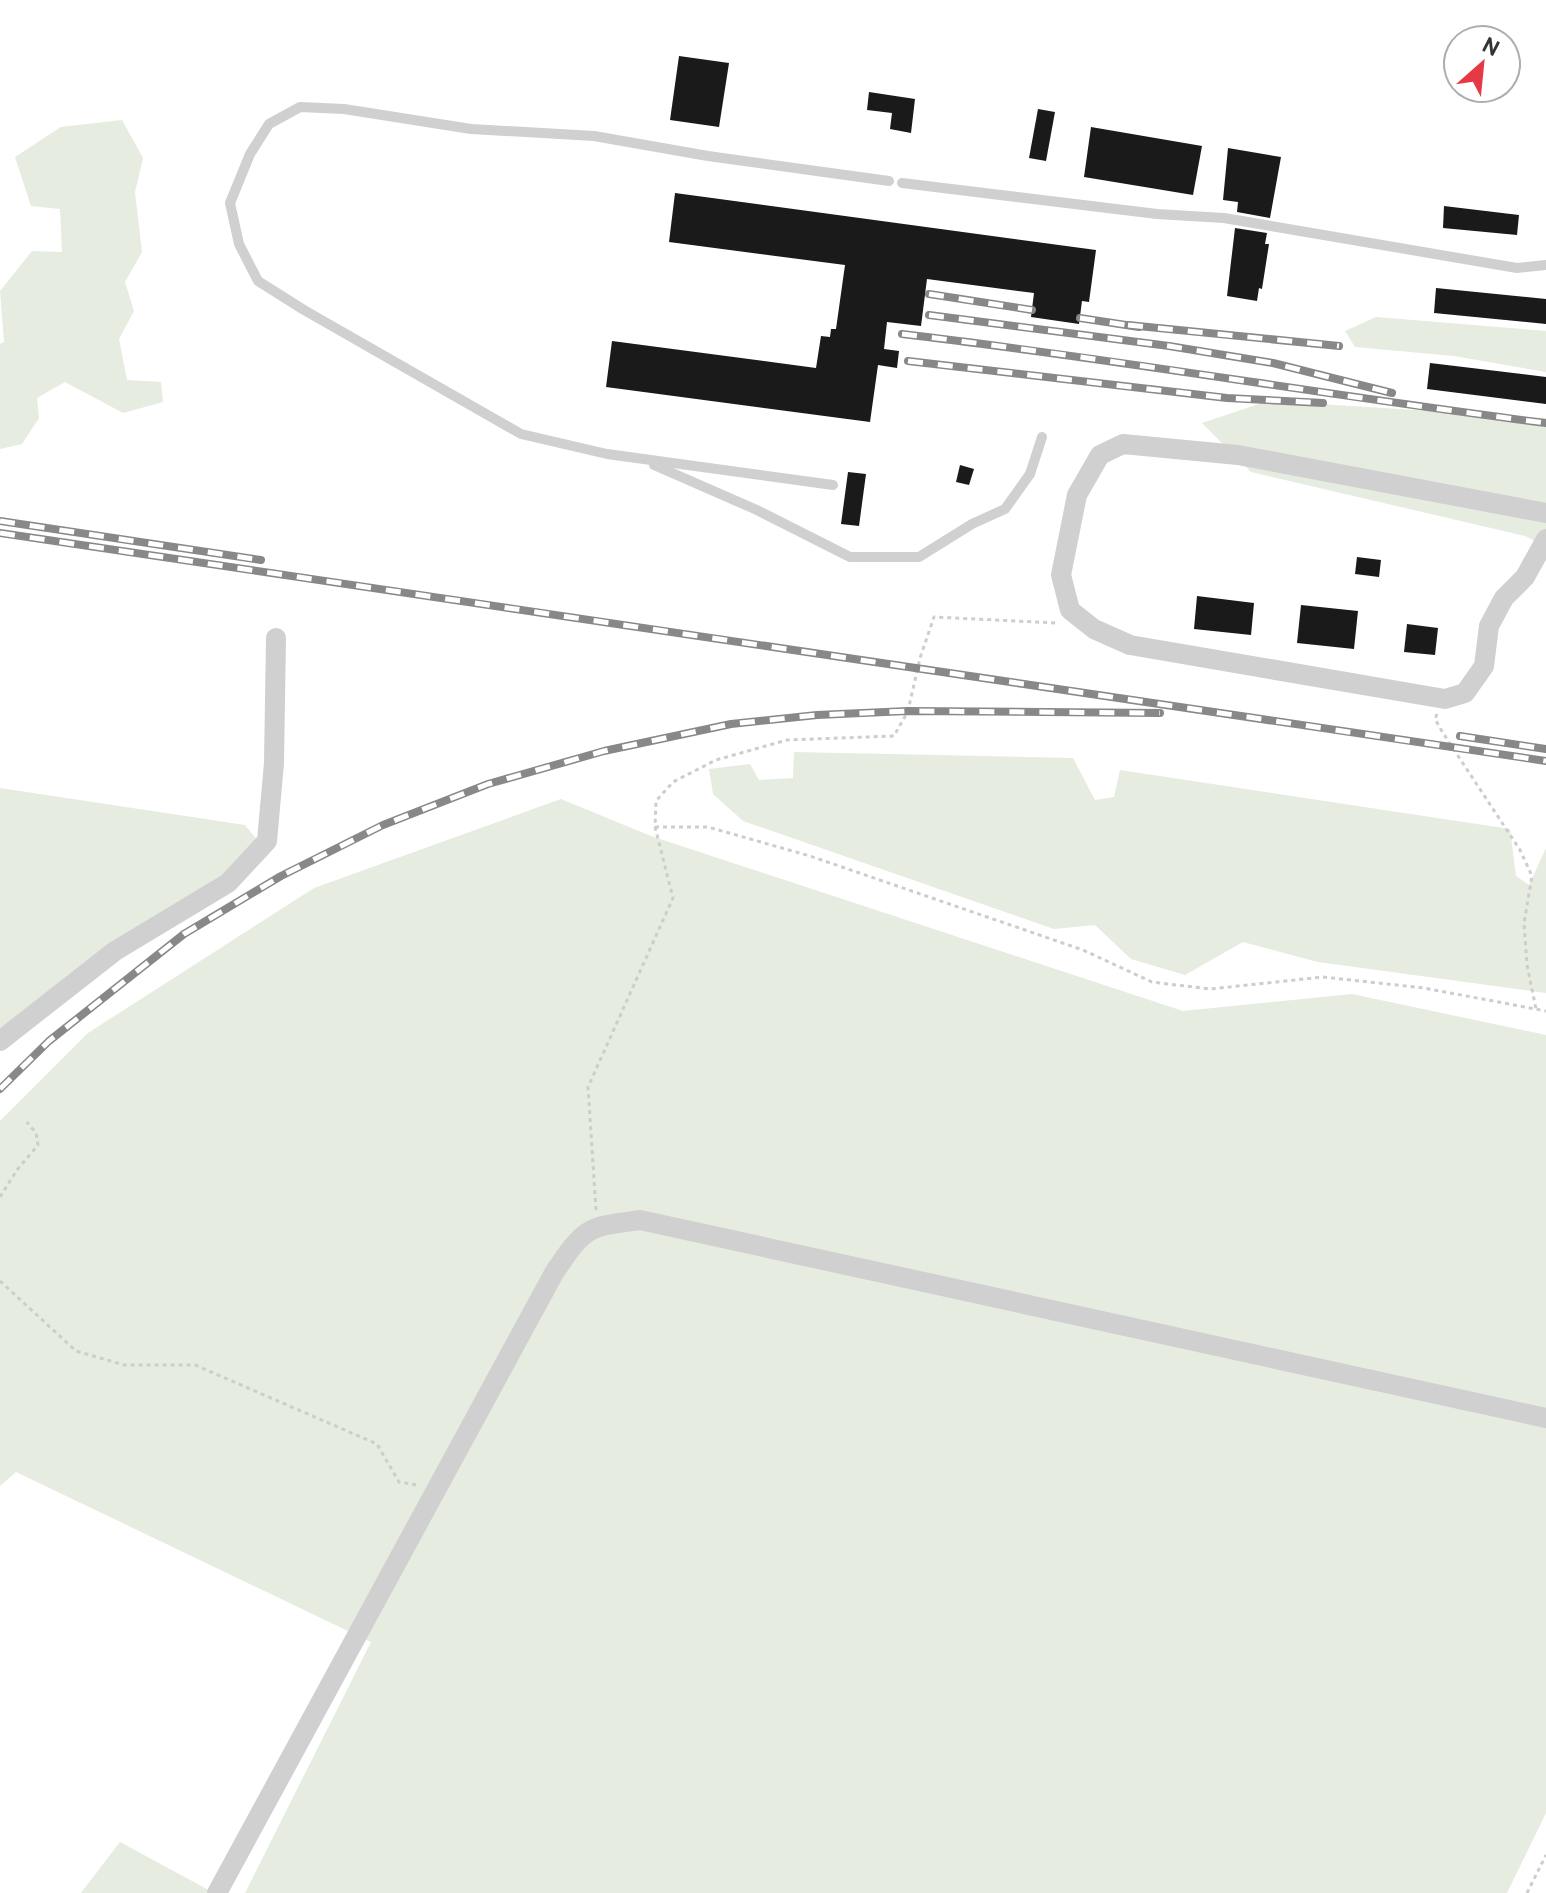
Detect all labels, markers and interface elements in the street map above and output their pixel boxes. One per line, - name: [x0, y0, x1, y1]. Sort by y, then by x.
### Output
- north arrow: [1442, 24, 1522, 104]
- text: N: [1477, 33, 1503, 64]

